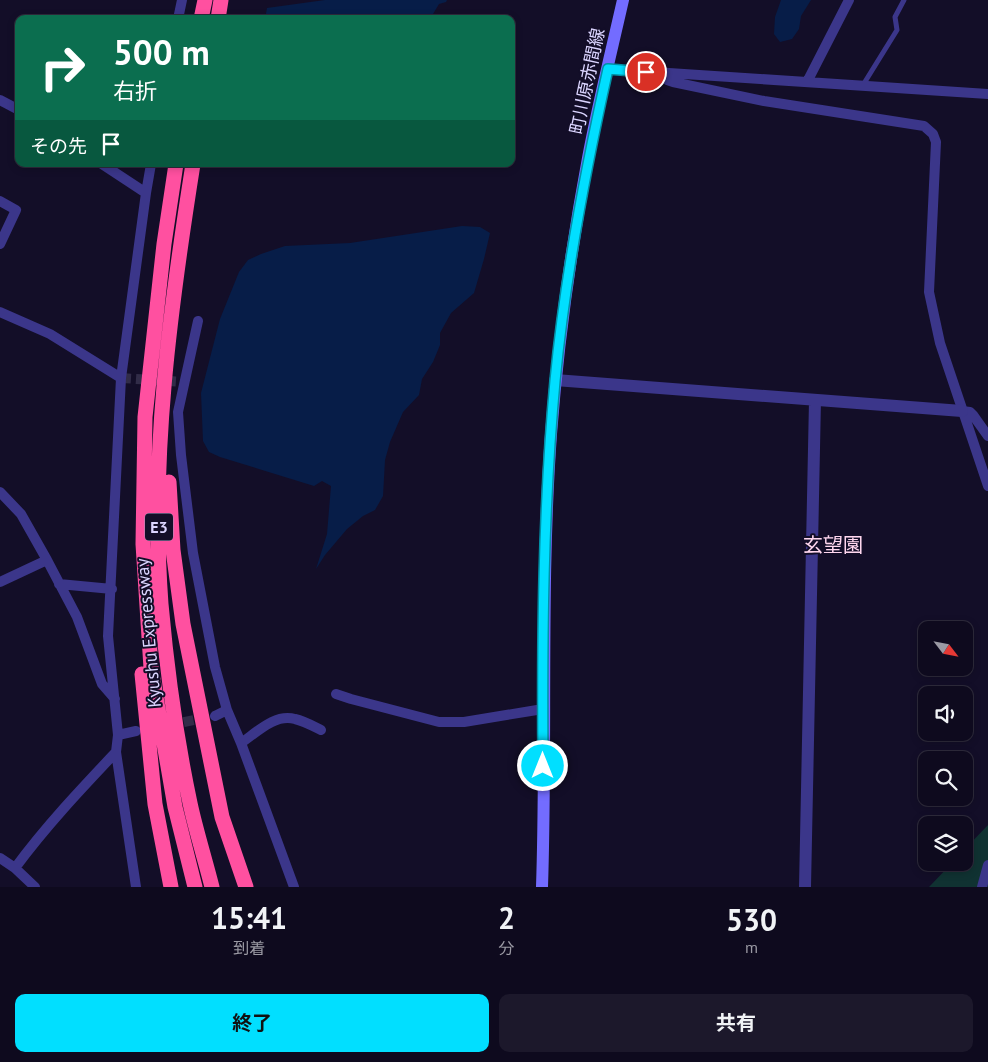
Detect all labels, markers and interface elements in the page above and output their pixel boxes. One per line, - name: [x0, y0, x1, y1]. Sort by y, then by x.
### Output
- street label: 町川原赤間線: [565, 26, 609, 136]
- text: 500 m: [113, 29, 210, 75]
- icon: right: [30, 35, 95, 100]
- pin: [625, 51, 667, 93]
- icon: arrive: [632, 58, 660, 86]
- text: 右折: [113, 77, 157, 105]
- icon: arrive: [97, 130, 125, 158]
- text: その先: [30, 134, 87, 158]
- road number: E3: [145, 514, 173, 540]
- district label: 玄望園: [803, 532, 863, 558]
- street label: Kyushu Expressway: [130, 557, 166, 709]
- north arrow: [918, 621, 972, 676]
- map controls: [918, 621, 973, 871]
- button: sound: [918, 686, 973, 741]
- position arrow: [516, 739, 568, 791]
- button: search: [918, 751, 973, 806]
- button: layers: [918, 816, 973, 871]
- text: 15:41: [211, 898, 287, 937]
- text: 2: [498, 898, 515, 937]
- text: 530: [726, 900, 777, 939]
- text: m: [745, 937, 758, 957]
- text: 到着: [233, 938, 265, 958]
- text: 分: [499, 938, 515, 958]
- button: 終了: [15, 994, 489, 1052]
- button: 共有: [499, 994, 973, 1052]

